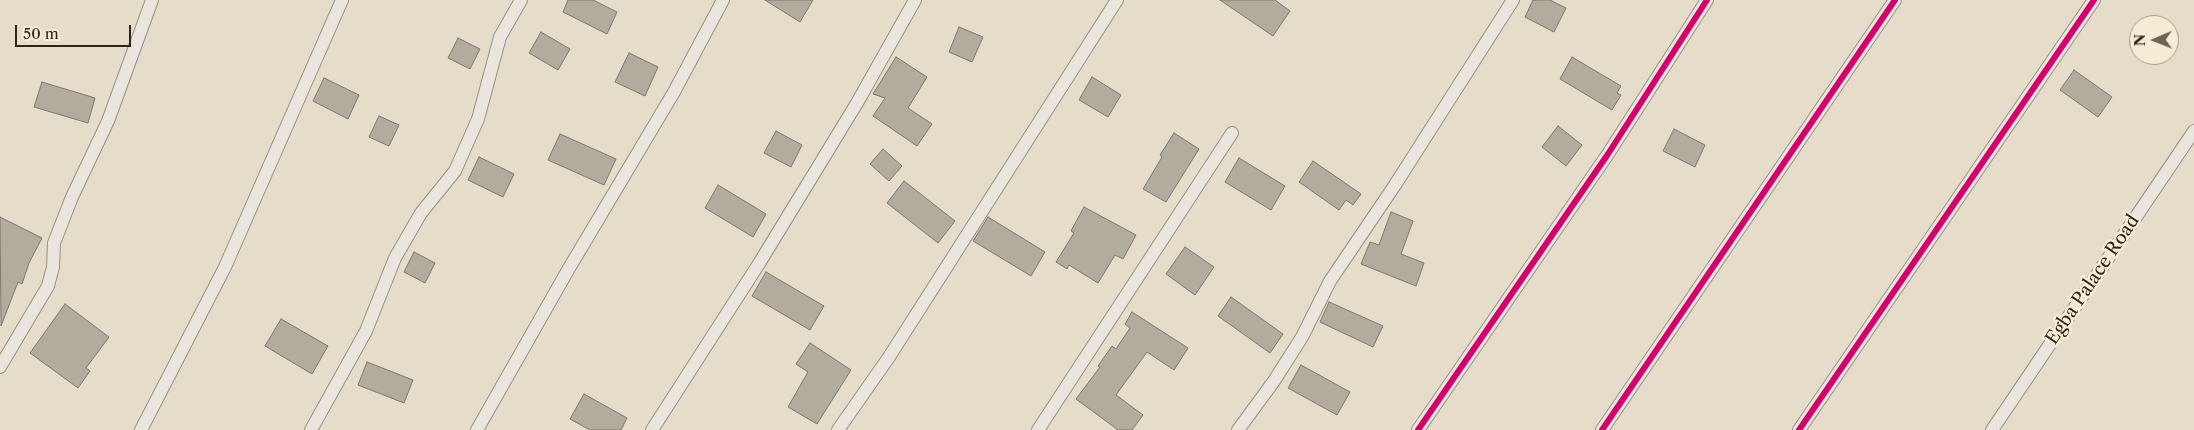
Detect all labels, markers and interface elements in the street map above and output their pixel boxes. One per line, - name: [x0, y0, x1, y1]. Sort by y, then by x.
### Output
- scale bar: [18, 15, 134, 47]
- north arrow: [2129, 15, 2179, 65]
- text: 50 m: [23, 24, 59, 43]
- text: N: [2131, 34, 2149, 46]
- street label: Egba Palace Road: [2042, 211, 2144, 349]

